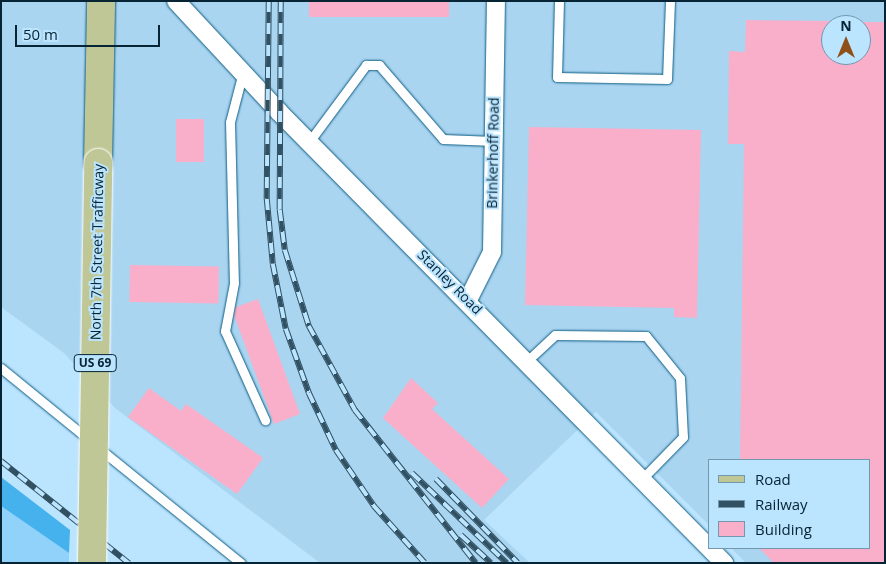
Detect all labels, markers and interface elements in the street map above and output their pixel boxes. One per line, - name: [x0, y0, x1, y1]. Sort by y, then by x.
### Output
- scale bar: [18, 15, 162, 47]
- north arrow: [821, 15, 871, 65]
- text: N: [840, 16, 852, 35]
- text: 50 m: [23, 24, 58, 44]
- street label: Brinkerhoff Road: [484, 97, 502, 209]
- street label: North 7th Street Trafficway: [87, 164, 107, 340]
- street label: Stanley Road: [414, 246, 486, 318]
- road number: US 69: [72, 353, 118, 372]
- legend: [708, 459, 871, 549]
- text: Road: [755, 469, 791, 489]
- text: Railway: [755, 494, 808, 514]
- text: Building: [755, 519, 812, 539]

